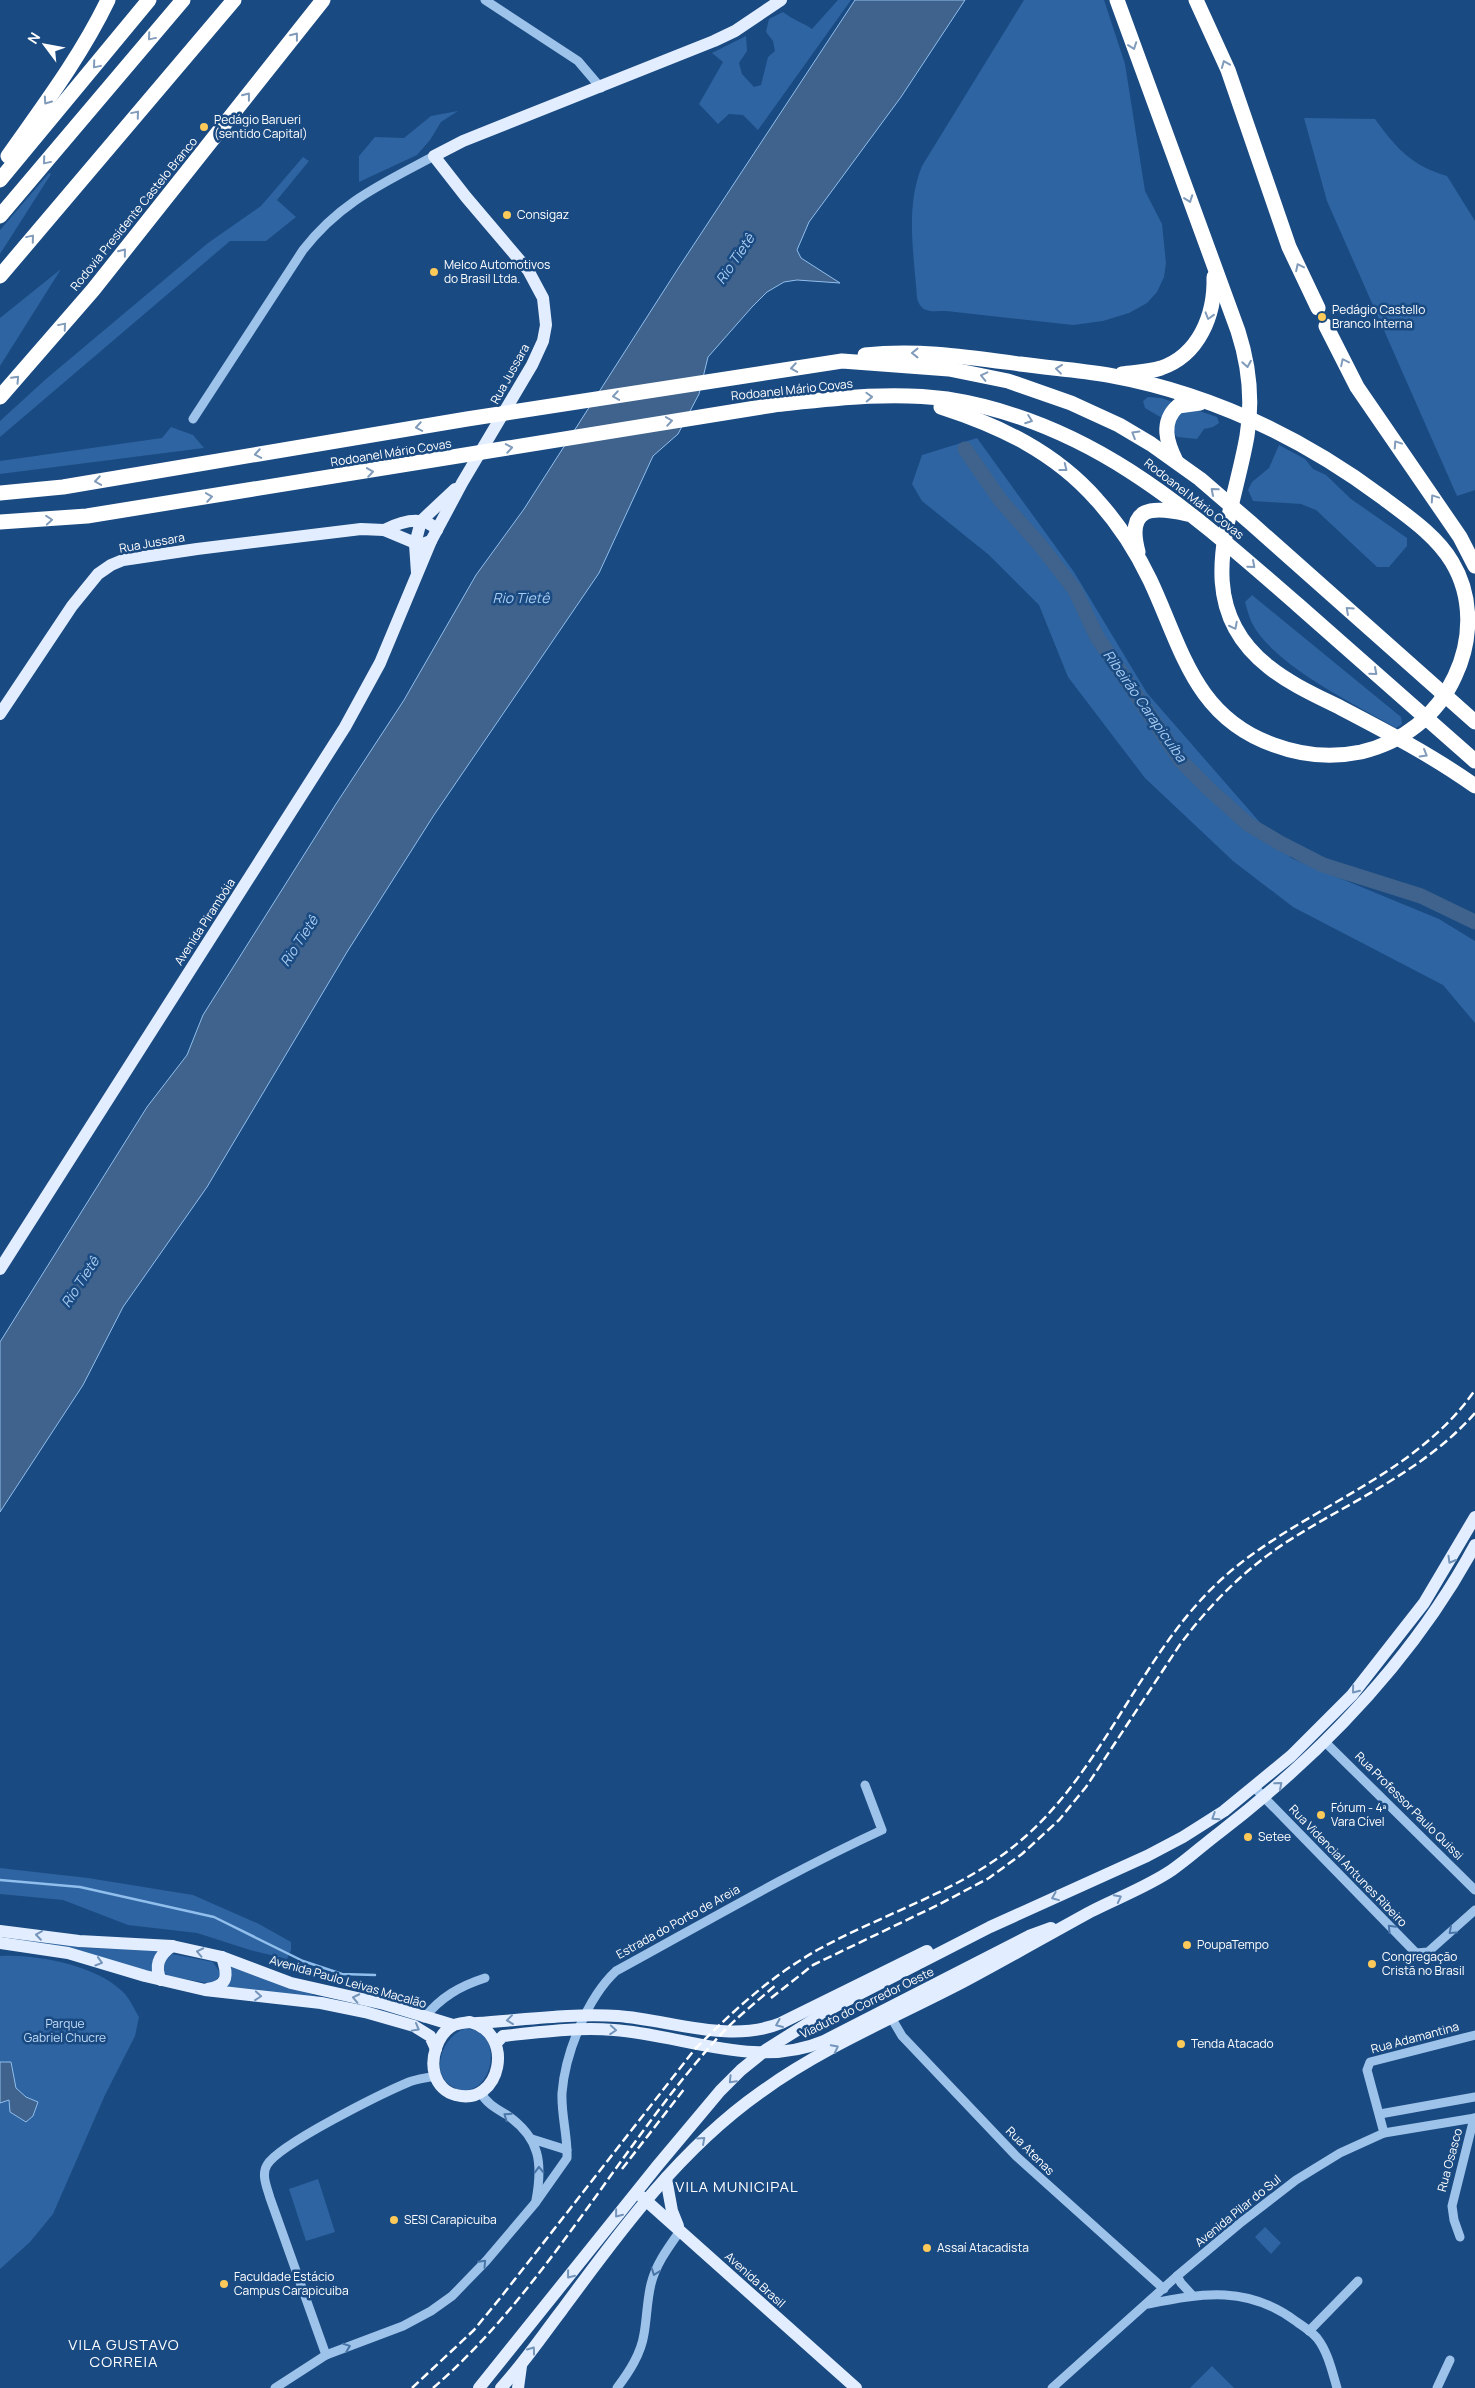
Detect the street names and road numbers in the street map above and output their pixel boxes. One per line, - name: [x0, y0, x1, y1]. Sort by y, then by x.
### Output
- street label: Rodovia Presidente Castelo Branco: [66, 133, 201, 294]
- street label: Rua Jussara: [486, 341, 533, 407]
- street label: Rodoanel Mário Covas: [730, 375, 854, 404]
- street label: Rodoanel Mário Covas: [329, 435, 453, 470]
- street label: Rodoanel Mário Covas: [1141, 454, 1248, 543]
- street label: Rua Jussara: [118, 528, 186, 557]
- street label: Avenida Pirambóia: [170, 875, 239, 969]
- street label: Rua Professor Paulo Quissi: [1351, 1748, 1467, 1864]
- street label: Rua Videncial Antunes Ribeiro: [1285, 1801, 1411, 1930]
- street label: Estrada do Porto de Areia: [613, 1880, 743, 1963]
- street label: Avenida Paulo Leivas Macalão: [268, 1951, 429, 2012]
- street label: Viaduto do Corredor Oeste: [797, 1963, 937, 2042]
- street label: Rua Adamantina: [1369, 2018, 1461, 2057]
- street label: Rua Atenas: [1002, 2122, 1059, 2179]
- street label: Rua Osasco: [1433, 2126, 1466, 2194]
- street label: Avenida Pilar do Sul: [1191, 2171, 1284, 2251]
- street label: Avenida Brasil: [721, 2248, 789, 2311]

